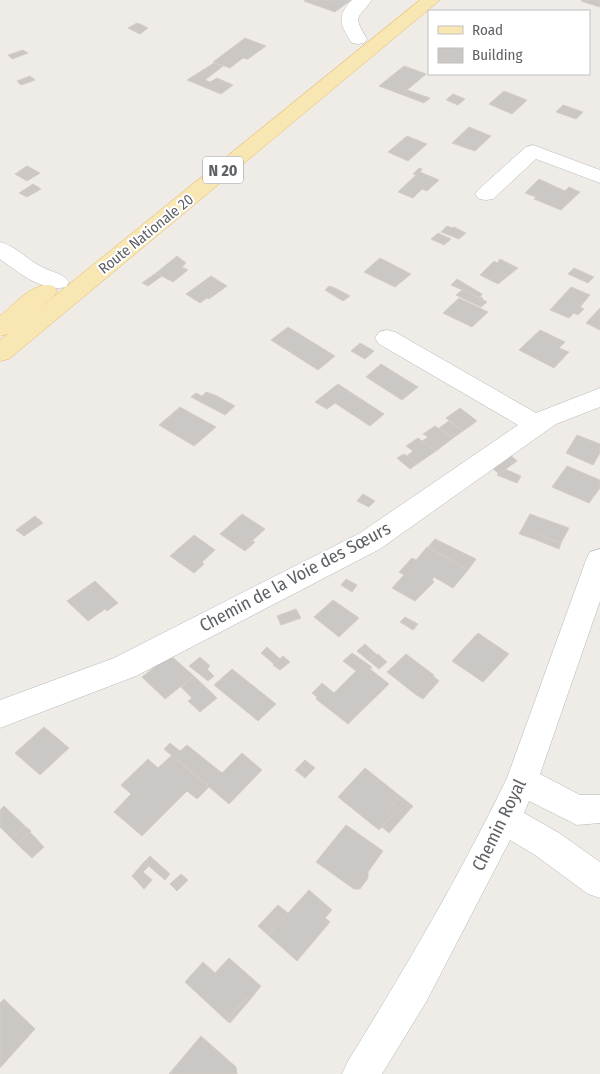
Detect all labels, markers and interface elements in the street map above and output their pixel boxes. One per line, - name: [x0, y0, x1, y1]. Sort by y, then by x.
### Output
- legend: [428, 10, 590, 75]
- text: Road: [472, 21, 503, 39]
- text: Building: [472, 46, 523, 64]
- road number: N 20: [203, 156, 243, 184]
- street label: Route Nationale 20: [95, 190, 197, 278]
- street label: Chemin de la Voie des Sœurs: [196, 517, 395, 637]
- street label: Chemin Royal: [467, 775, 531, 875]

